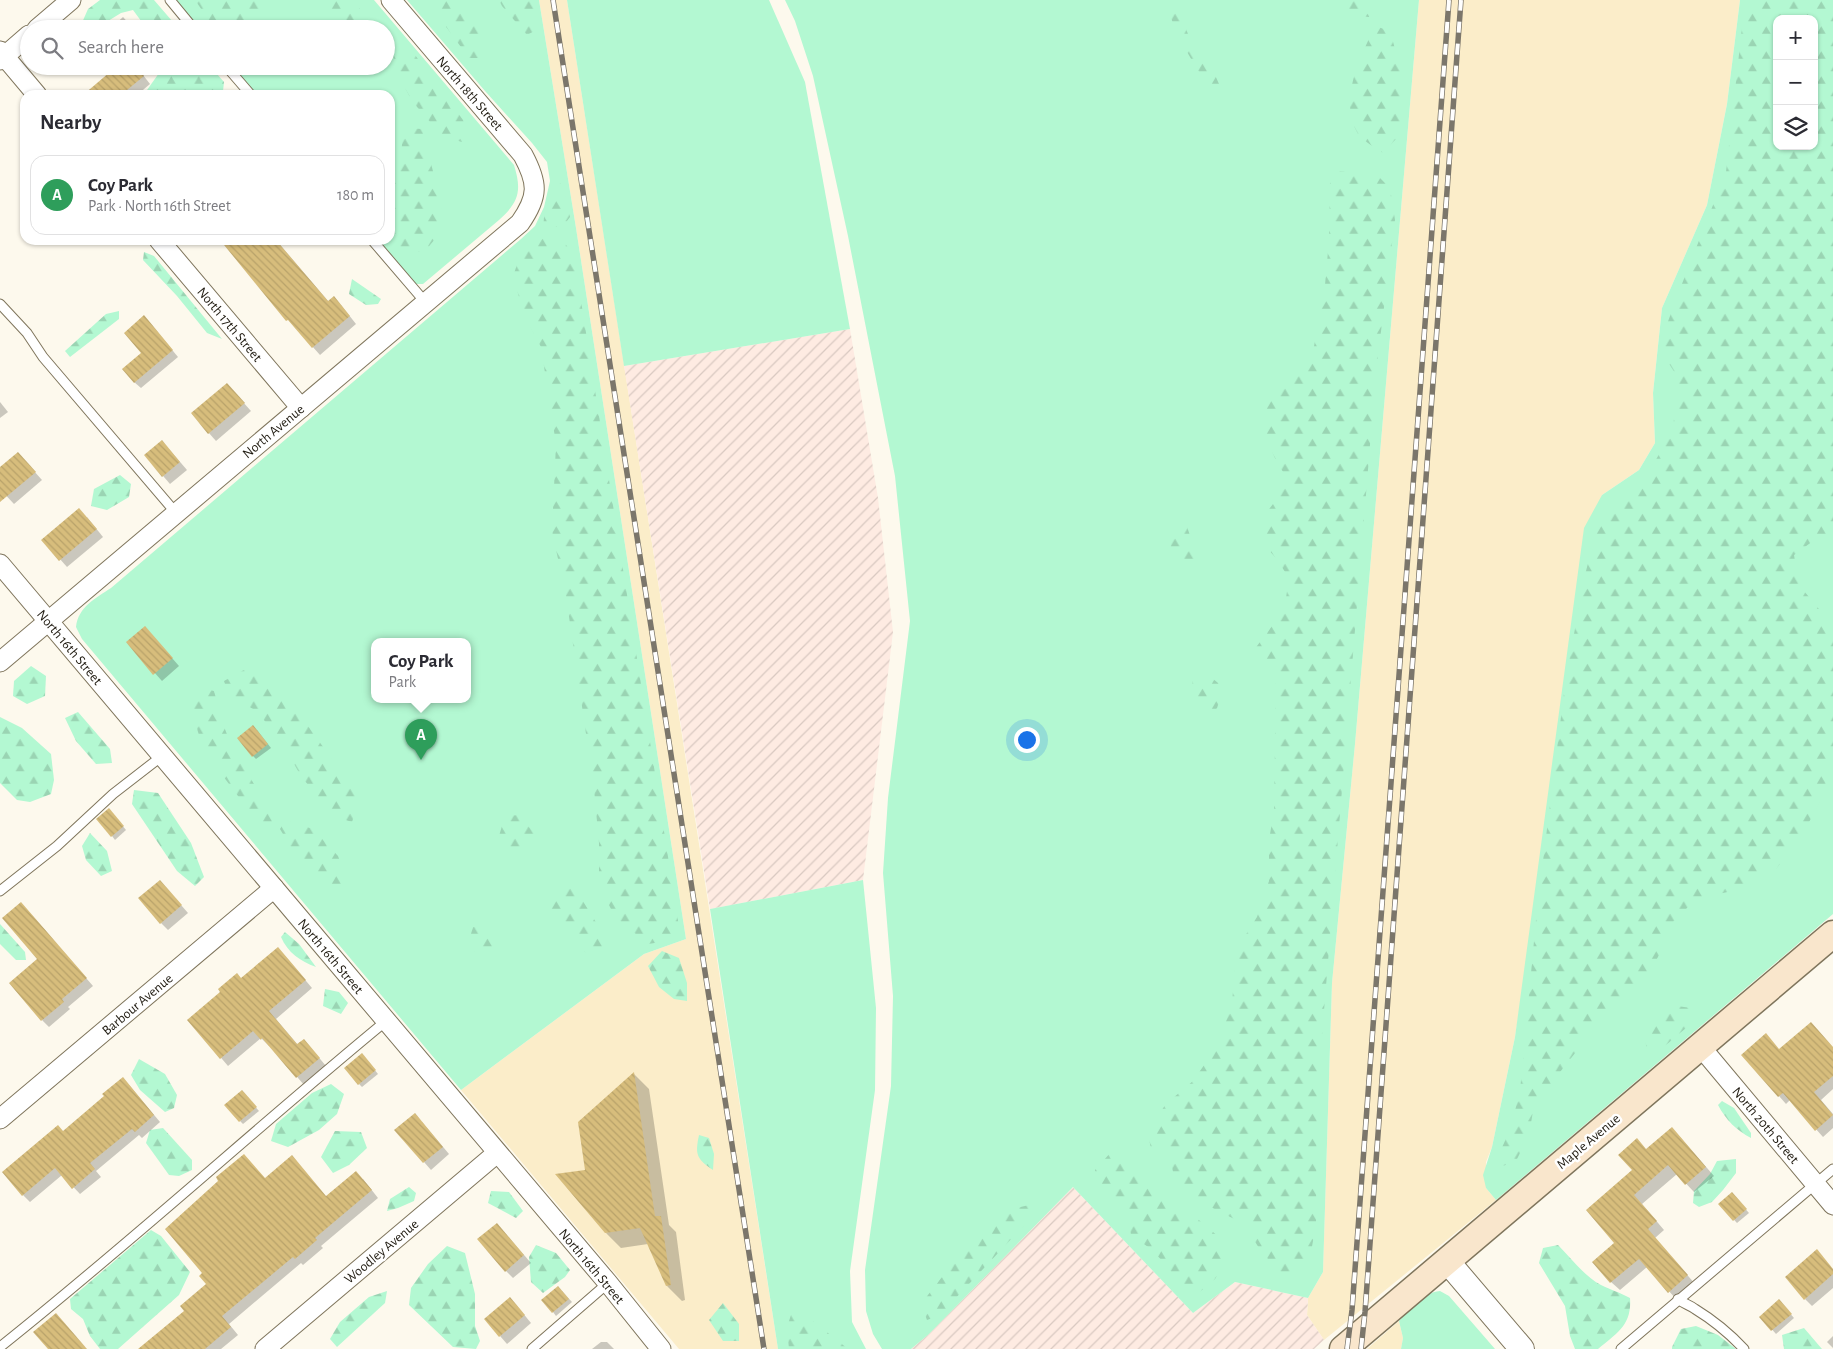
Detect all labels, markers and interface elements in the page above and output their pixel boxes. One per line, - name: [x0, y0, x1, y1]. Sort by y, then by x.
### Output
- map controls: [1773, 15, 1818, 150]
- button: +: [1773, 15, 1818, 60]
- search box: [20, 20, 395, 75]
- icon: search: [38, 34, 66, 62]
- text: Search here: [78, 38, 164, 57]
- street label: North 18th Street: [433, 54, 505, 134]
- button: −: [1773, 60, 1818, 105]
- button: layers: [1773, 105, 1818, 150]
- text: Nearby: [40, 112, 101, 133]
- text: Coy Park: [88, 176, 153, 195]
- text: A: [52, 187, 62, 203]
- text: 180 m: [337, 187, 374, 203]
- text: Park · North 16th Street: [88, 198, 231, 214]
- street label: North 17th Street: [194, 285, 265, 365]
- street label: North Avenue: [240, 402, 307, 461]
- street label: North 16th Street: [34, 608, 105, 688]
- popup: [371, 638, 471, 703]
- text: Coy Park: [389, 652, 453, 671]
- text: Park: [389, 674, 416, 690]
- pin: A: [405, 719, 437, 760]
- your location: [1014, 727, 1040, 753]
- street label: North 16th Street: [295, 917, 366, 997]
- street label: Barbour Avenue: [100, 971, 176, 1038]
- street label: North 20th Street: [1729, 1085, 1802, 1167]
- street label: Maple Avenue: [1554, 1111, 1623, 1172]
- street label: Woodley Avenue: [342, 1217, 421, 1287]
- street label: North 16th Street: [556, 1227, 627, 1307]

